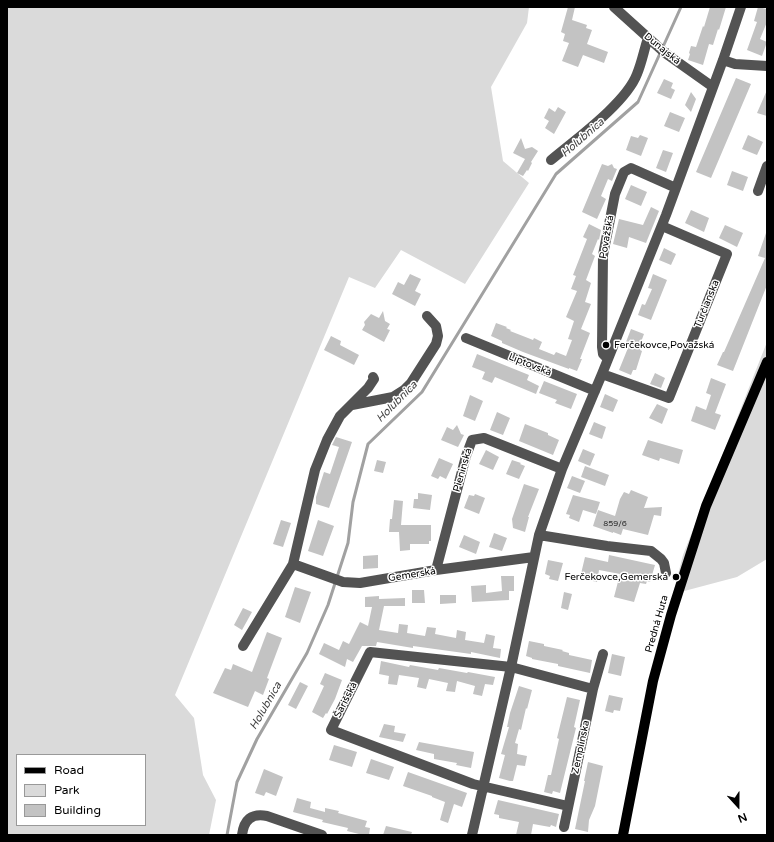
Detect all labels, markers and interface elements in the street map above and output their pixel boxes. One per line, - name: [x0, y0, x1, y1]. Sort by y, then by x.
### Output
- street label: Dunajská: [641, 31, 683, 67]
- water label: Holubnica: [559, 116, 607, 160]
- street label: Považská: [597, 214, 617, 260]
- street label: Turčianska: [692, 278, 722, 330]
- place label: Ferčekovce,Považská: [614, 339, 714, 351]
- marker: Ferčekovce,Považská: [601, 340, 611, 350]
- street label: Liptovská: [507, 351, 553, 379]
- water label: Holubnica: [374, 379, 420, 425]
- street label: Pieninská: [451, 447, 475, 493]
- house number: 859/6: [603, 519, 627, 529]
- street label: Gemerská: [388, 565, 436, 585]
- place label: Ferčekovce,Gemerská: [564, 571, 668, 583]
- marker: Ferčekovce,Gemerská: [671, 572, 681, 582]
- street label: Predná Huta: [643, 594, 671, 654]
- water label: Holubnica: [247, 680, 285, 732]
- street label: Šarišská: [332, 680, 360, 720]
- street label: Zemplínska: [569, 719, 593, 775]
- legend: [16, 754, 146, 826]
- text: Road: [54, 763, 84, 777]
- text: Park: [54, 783, 80, 797]
- north arrow: [718, 786, 758, 826]
- text: Building: [54, 803, 101, 817]
- text: N: [736, 810, 749, 825]

